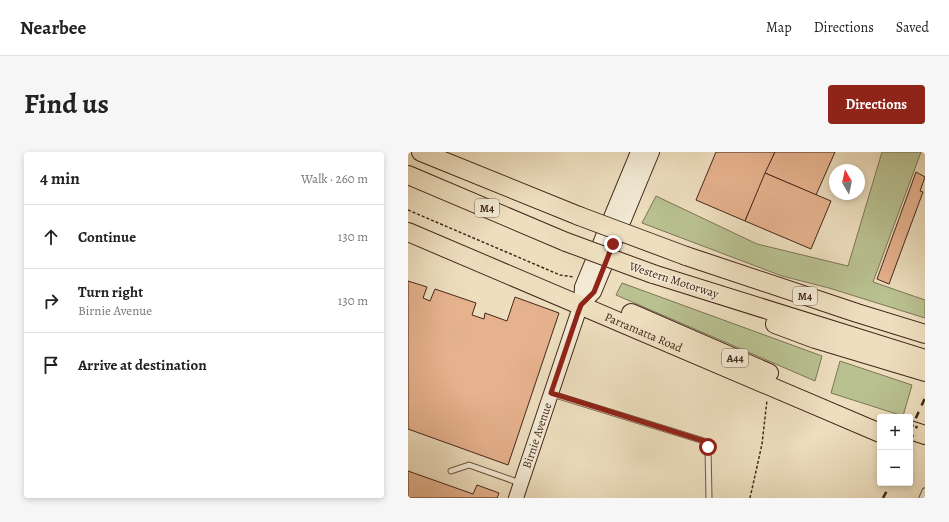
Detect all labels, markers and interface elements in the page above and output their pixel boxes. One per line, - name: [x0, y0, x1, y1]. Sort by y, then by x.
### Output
- text: Nearbee: [20, 15, 86, 41]
- text: Map: [766, 18, 792, 37]
- text: Directions: [814, 18, 874, 37]
- text: Saved: [896, 18, 929, 37]
- text: Find us: [24, 85, 109, 123]
- button: Directions: [828, 85, 925, 124]
- north arrow: [829, 164, 865, 200]
- text: 4 min: [40, 167, 80, 190]
- text: Walk · 260 m: [301, 170, 368, 187]
- road number: M4: [475, 199, 499, 217]
- icon: ahead: [40, 226, 62, 248]
- text: Continue: [78, 227, 136, 247]
- text: 130 m: [338, 228, 368, 245]
- route end: [604, 235, 622, 253]
- street label: Western Motorway: [626, 258, 721, 302]
- text: Turn right: [78, 282, 143, 302]
- road number: M4: [793, 287, 817, 305]
- icon: right: [40, 290, 62, 312]
- text: 130 m: [338, 292, 368, 309]
- text: Birnie Avenue: [78, 302, 152, 319]
- street label: Parramatta Road: [602, 309, 685, 356]
- road number: A44: [722, 349, 748, 367]
- icon: arrive: [40, 354, 62, 376]
- text: Arrive at destination: [78, 355, 207, 375]
- street label: Birnie Avenue: [518, 400, 555, 470]
- map controls: [877, 414, 913, 486]
- button: +: [877, 414, 913, 450]
- route start: [699, 438, 717, 456]
- button: −: [877, 450, 913, 486]

